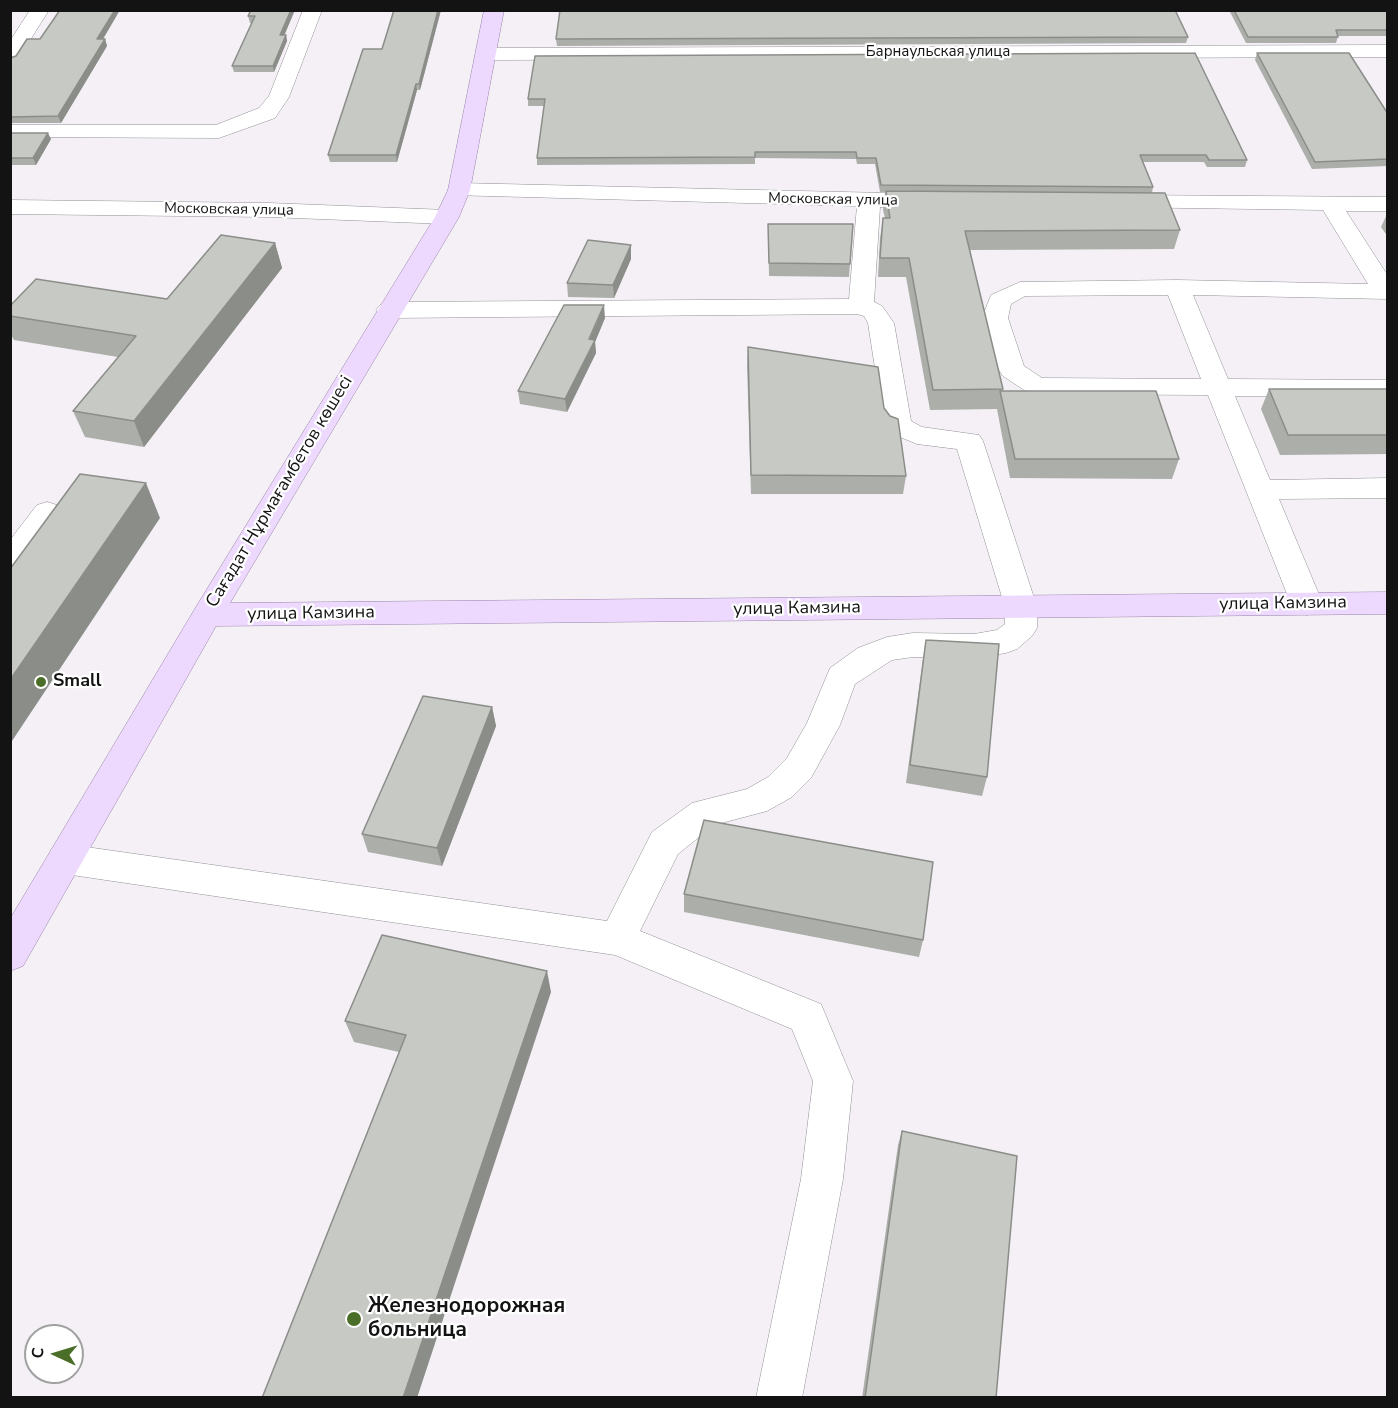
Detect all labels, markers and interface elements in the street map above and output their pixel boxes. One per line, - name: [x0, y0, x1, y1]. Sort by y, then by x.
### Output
- street label: Барнаульская улица: [866, 43, 1010, 61]
- street label: Московская улица: [768, 190, 898, 210]
- street label: Московская улица: [164, 200, 294, 220]
- street label: Сағадат Нұрмағамбетов көшесі: [202, 372, 358, 612]
- street label: улица Камзина: [1219, 592, 1347, 616]
- street label: улица Камзина: [733, 597, 861, 621]
- street label: улица Камзина: [247, 602, 375, 626]
- place label: Small: [53, 671, 101, 693]
- marker: Small: [34, 675, 48, 689]
- place label: Железнодорожная больница: [368, 1294, 565, 1344]
- marker: Железнодорожная больница: [345, 1310, 363, 1328]
- north arrow: [24, 1324, 84, 1384]
- text: С: [27, 1347, 49, 1359]

